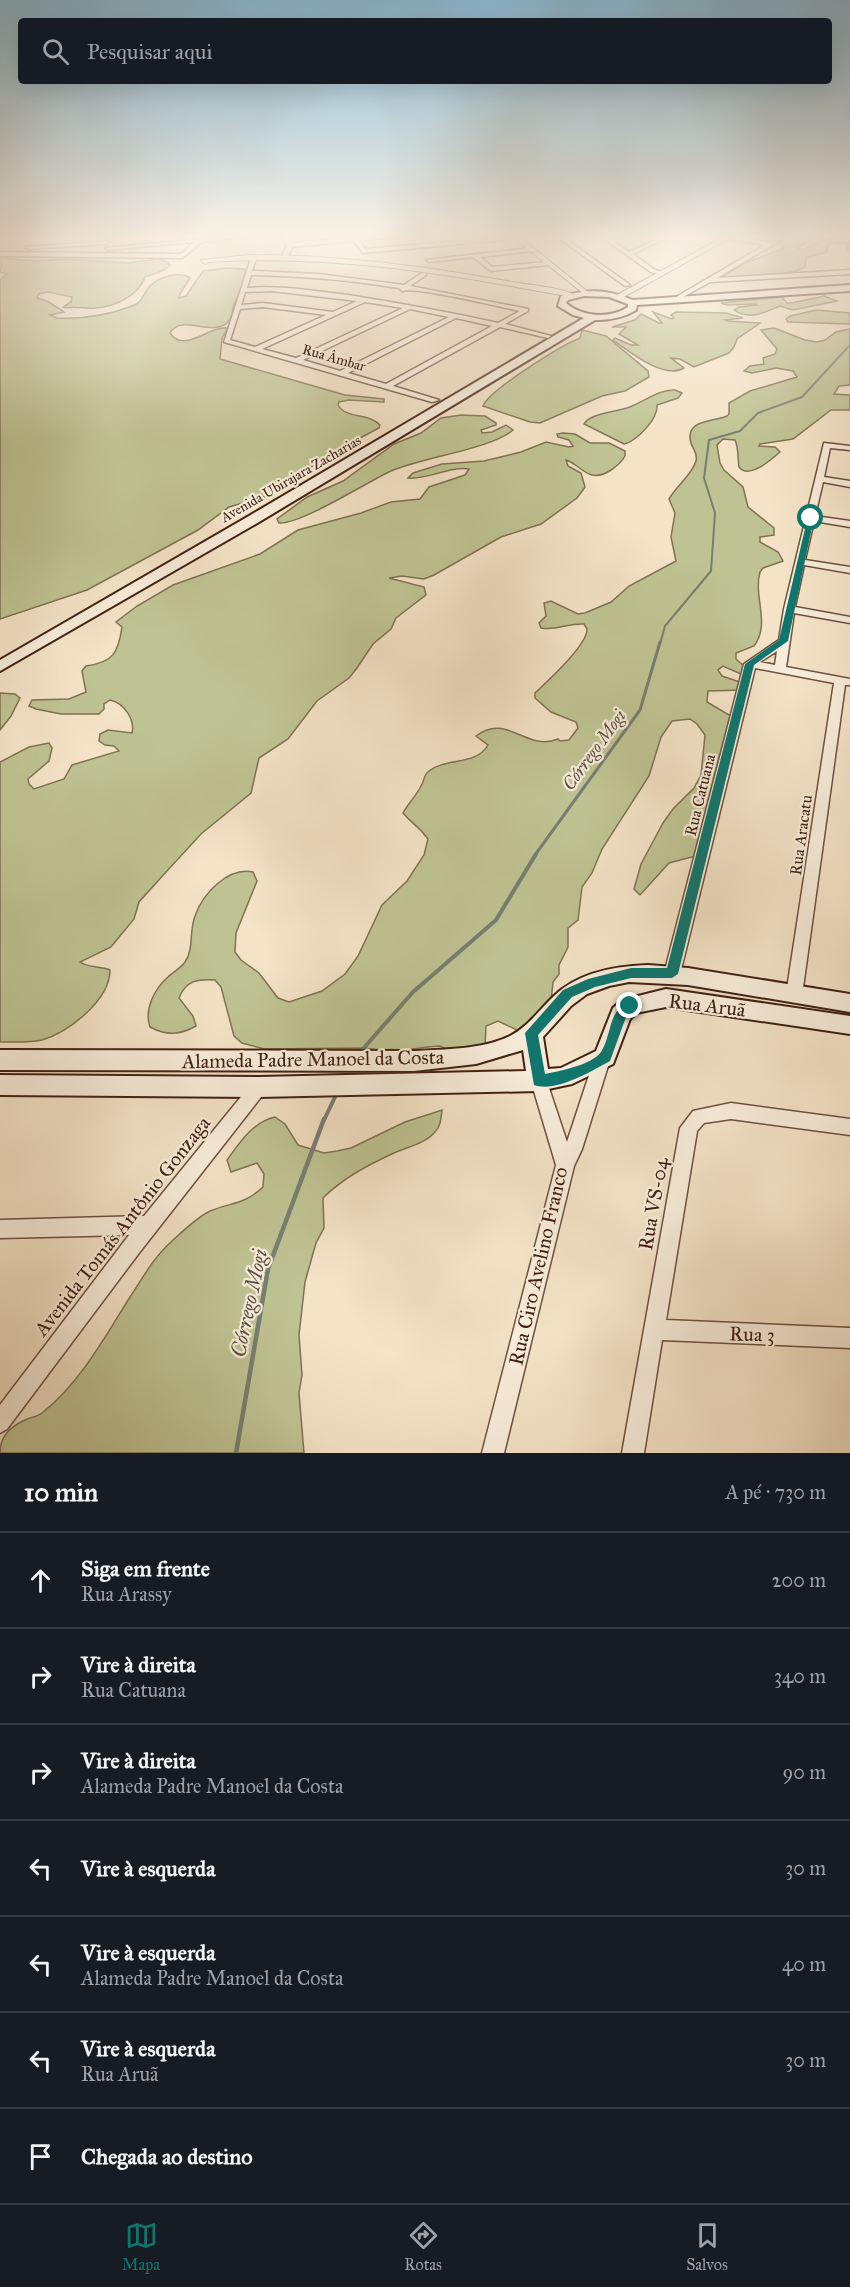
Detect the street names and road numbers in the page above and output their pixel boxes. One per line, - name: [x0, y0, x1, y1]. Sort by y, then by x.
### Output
- street label: Rua Âmbar: [300, 340, 369, 375]
- street label: Avenida Ubirajara Zacharias: [217, 432, 364, 527]
- street label: Rua Catuana: [681, 752, 719, 838]
- street label: Rua Aracatu: [786, 793, 816, 876]
- street label: Rua Aruã: [667, 988, 747, 1022]
- street label: Alameda Padre Manoel da Costa: [181, 1045, 445, 1073]
- street label: Avenida Tomás Antônio Gonzaga: [28, 1111, 216, 1342]
- street label: Rua VS-04: [633, 1155, 673, 1252]
- street label: Rua Ciro Avelino Franco: [503, 1164, 573, 1368]
- street label: Rua 3: [729, 1321, 775, 1347]

